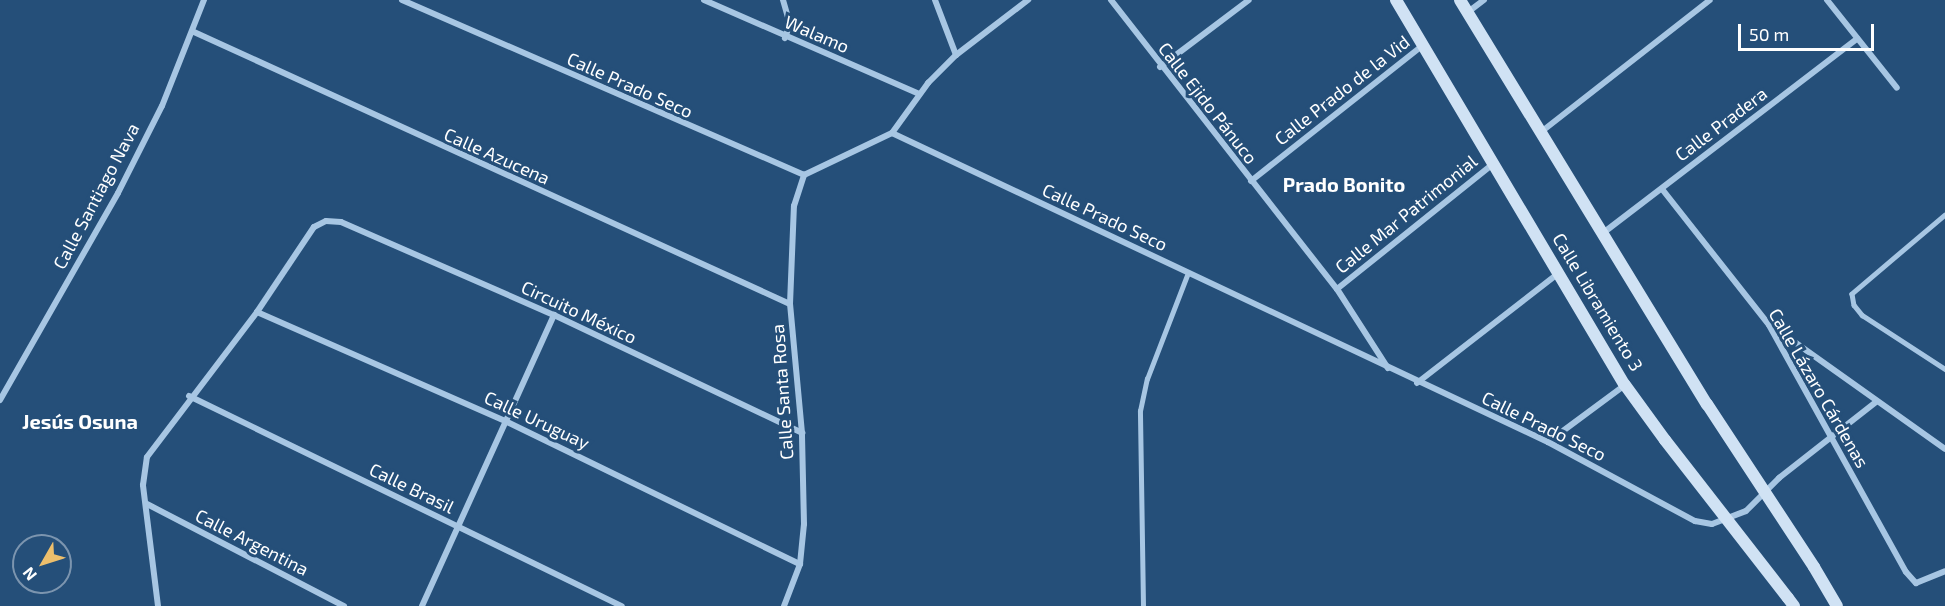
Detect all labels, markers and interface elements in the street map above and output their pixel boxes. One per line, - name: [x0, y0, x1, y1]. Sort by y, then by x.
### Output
- street label: Walamo: [782, 11, 852, 57]
- scale bar: [1741, 12, 1878, 50]
- text: 50 m: [1749, 23, 1789, 45]
- street label: Calle Prado de la Vid: [1270, 30, 1414, 150]
- street label: Calle Ejido Pánuco: [1154, 38, 1262, 168]
- street label: Calle Prado Seco: [564, 48, 696, 122]
- street label: Calle Pradera: [1671, 82, 1771, 166]
- street label: Calle Santiago Nava: [48, 119, 144, 273]
- street label: Calle Azucena: [441, 123, 553, 189]
- street label: Calle Mar Patrimonial: [1331, 150, 1481, 278]
- district label: Prado Bonito: [1283, 172, 1405, 196]
- street label: Calle Prado Seco: [1039, 179, 1171, 255]
- street label: Calle Libramiento 3: [1548, 229, 1648, 375]
- street label: Circuito México: [518, 276, 640, 348]
- street label: Calle Lázaro Cárdenas: [1765, 304, 1873, 472]
- street label: Calle Santa Rosa: [766, 323, 798, 461]
- street label: Calle Uruguay: [481, 386, 593, 454]
- street label: Calle Prado Seco: [1478, 387, 1610, 465]
- district label: Jesús Osuna: [22, 409, 138, 433]
- street label: Calle Brasil: [366, 458, 458, 518]
- street label: Calle Argentina: [192, 504, 312, 580]
- north arrow: [12, 534, 72, 594]
- text: N: [18, 564, 40, 585]

